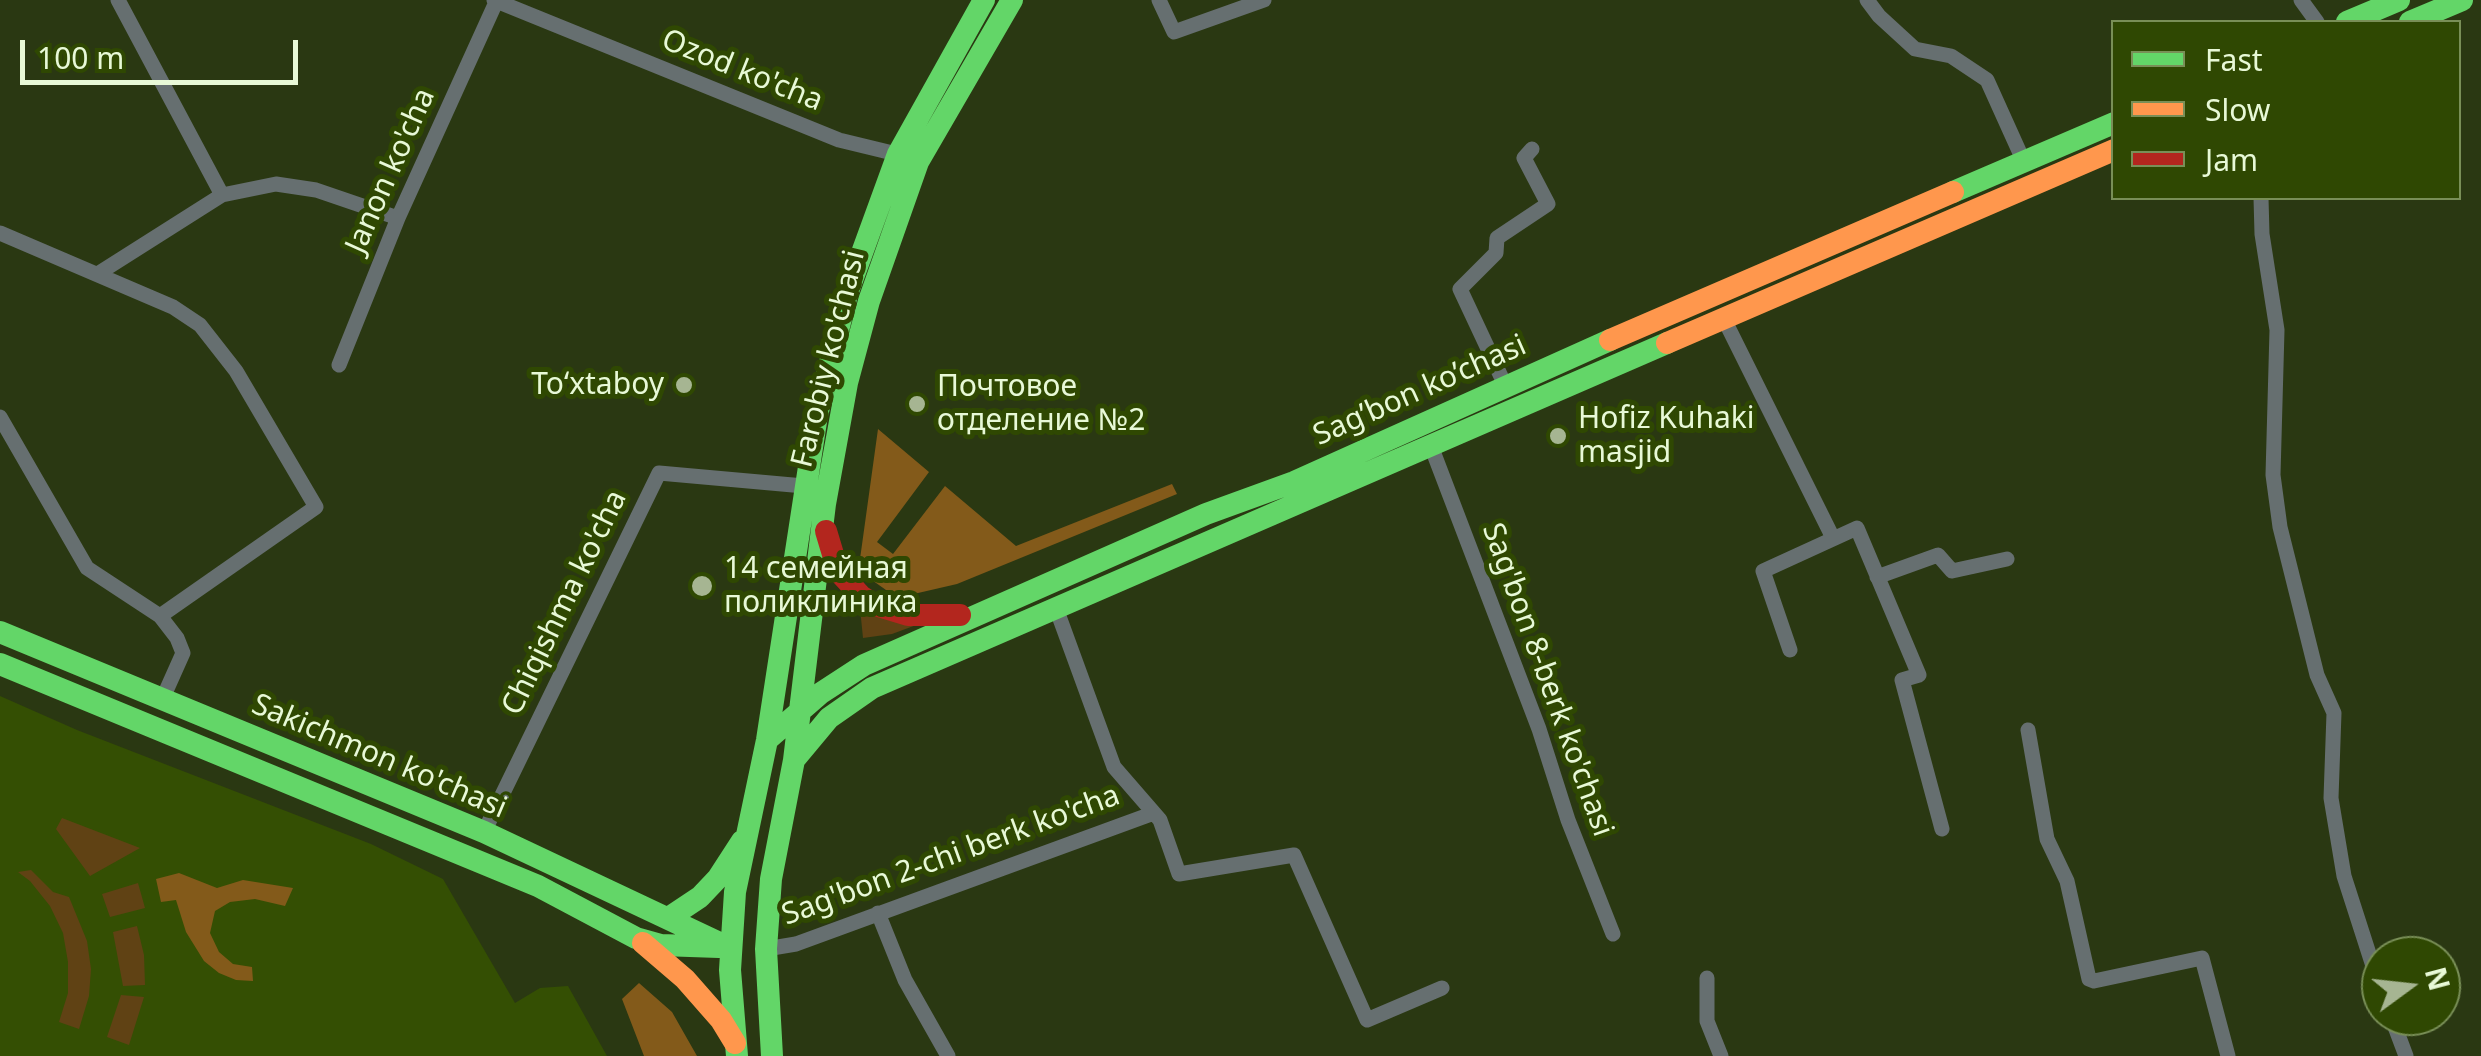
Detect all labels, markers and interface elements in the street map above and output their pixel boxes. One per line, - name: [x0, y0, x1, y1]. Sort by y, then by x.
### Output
- scale bar: [25, 20, 302, 82]
- legend: [2111, 20, 2461, 200]
- street label: Ozod ko'cha: [656, 22, 828, 120]
- text: 100 m: [37, 37, 124, 78]
- text: Fast: [2205, 39, 2263, 80]
- street label: Janon ko'cha: [339, 83, 443, 259]
- text: Slow: [2205, 89, 2270, 130]
- text: Jam: [2205, 139, 2258, 180]
- street label: Farobiy ko'chasi: [785, 247, 873, 471]
- street label: Sag’bon ko’chasi: [1308, 328, 1532, 454]
- place label: Toʻxtaboy: [531, 367, 664, 403]
- place label: Почтовое отделение №2: [937, 369, 1145, 440]
- marker: Toʻxtaboy: [673, 374, 695, 396]
- marker: Почтовое отделение №2: [906, 393, 928, 415]
- place label: Hofiz Kuhaki masjid: [1578, 401, 1755, 472]
- marker: Hofiz Kuhaki masjid: [1547, 425, 1569, 447]
- street label: Chiqishma ko'cha: [495, 485, 635, 721]
- street label: Sag'bon 8-berk ko'chasi: [1474, 519, 1620, 841]
- place label: 14 семейная поликлиника: [724, 551, 917, 622]
- marker: 14 семейная поликлиника: [689, 573, 715, 599]
- street label: Sakichmon ko'chasi: [246, 687, 512, 827]
- street label: Sag'bon 2-chi berk ko'cha: [777, 778, 1125, 934]
- north arrow: [2361, 936, 2461, 1036]
- text: N: [2417, 963, 2459, 995]

